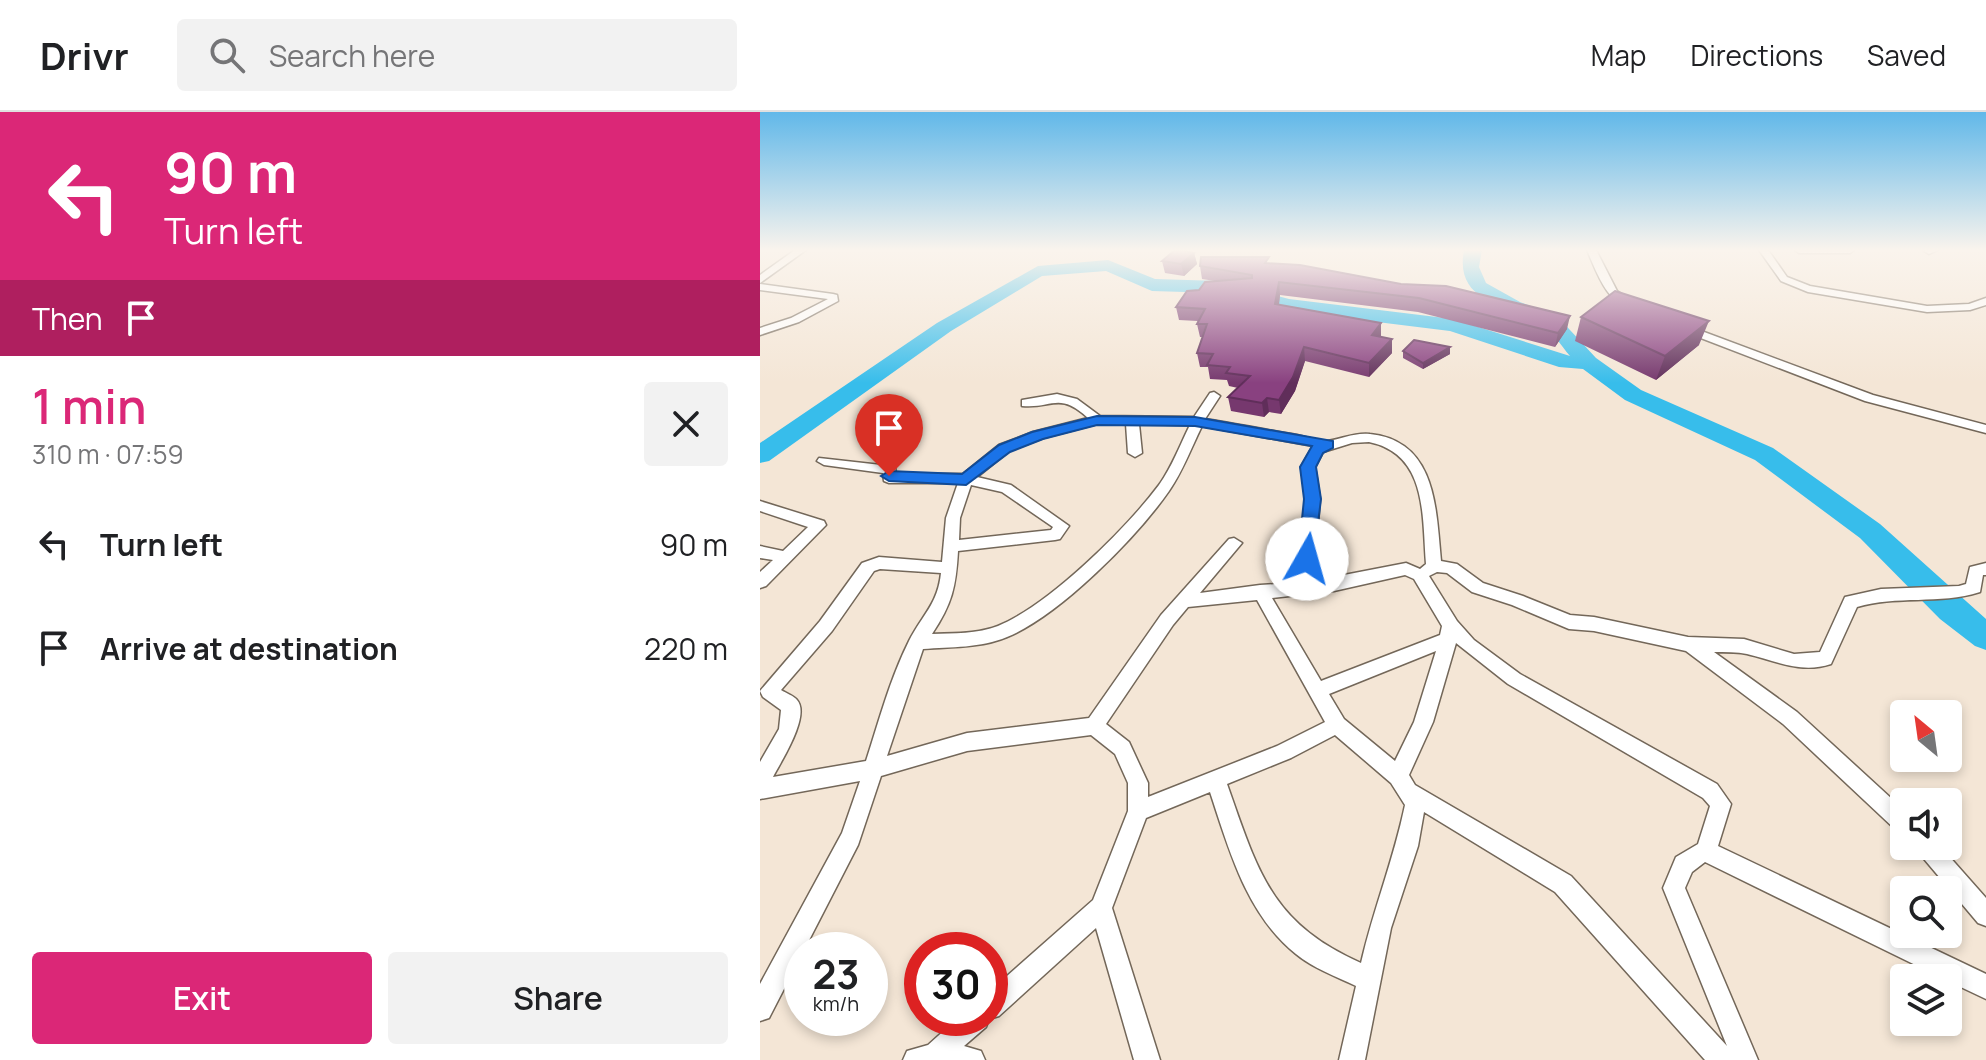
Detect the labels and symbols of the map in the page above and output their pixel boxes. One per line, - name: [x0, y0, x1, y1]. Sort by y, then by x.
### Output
- pin: [855, 394, 923, 476]
- position arrow: [1265, 517, 1349, 601]
- north arrow: [1890, 700, 1962, 772]
- speed limit sign: 30: [904, 932, 1008, 1036]

